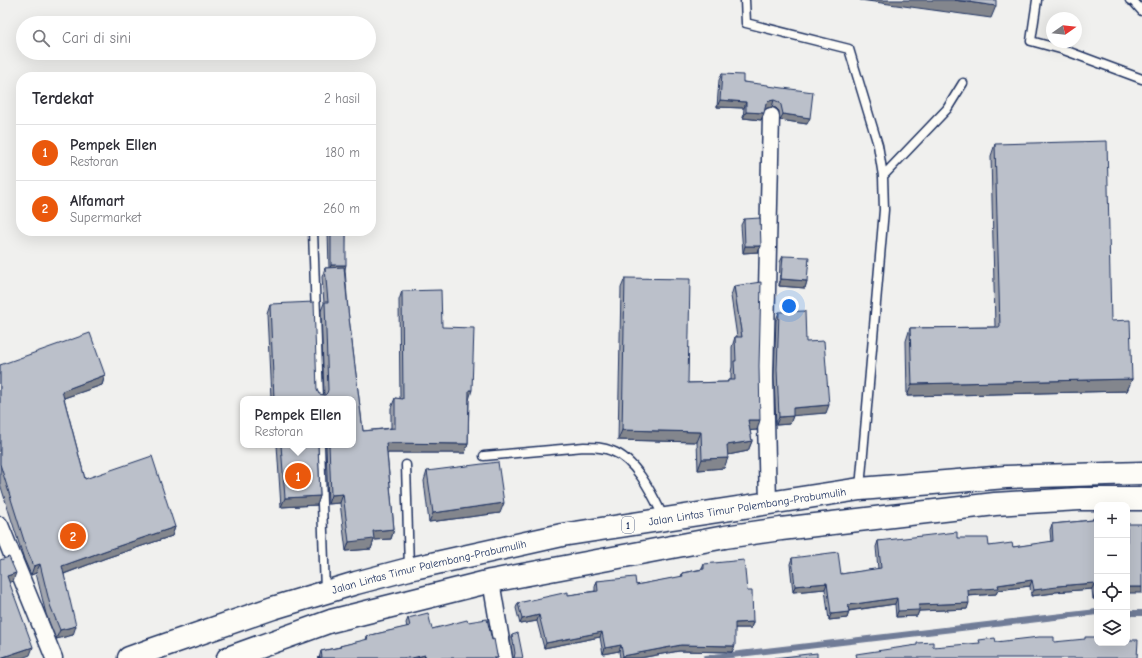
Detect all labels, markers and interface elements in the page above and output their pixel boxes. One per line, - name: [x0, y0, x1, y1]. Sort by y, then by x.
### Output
- north arrow: [1046, 12, 1082, 48]
- search box: [16, 16, 376, 60]
- icon: search: [30, 27, 52, 49]
- text: Cari di sini: [62, 29, 131, 47]
- text: Terdekat: [32, 89, 94, 108]
- text: 2 hasil: [324, 91, 360, 106]
- text: Pempek Ellen: [70, 136, 157, 154]
- text: 1: [42, 145, 48, 160]
- text: 180 m: [325, 145, 360, 160]
- text: Restoran: [70, 154, 119, 169]
- text: Alfamart: [70, 192, 124, 210]
- text: 2: [42, 201, 48, 216]
- text: 260 m: [323, 201, 360, 216]
- text: Supermarket: [70, 210, 141, 225]
- your location: [779, 296, 799, 316]
- popup: [240, 396, 356, 448]
- text: Pempek Ellen: [255, 406, 341, 424]
- text: Restoran: [255, 424, 303, 439]
- pin: 1: [285, 461, 311, 491]
- street label: Jalan Lintas Timur Palembang-Prabumulih: [647, 485, 847, 529]
- map controls: [1094, 502, 1130, 646]
- button: +: [1094, 502, 1130, 538]
- road number: 1: [622, 517, 634, 533]
- pin: 2: [60, 521, 86, 551]
- street label: Jalan Lintas Timur Palembang-Prabumulih: [330, 537, 528, 597]
- button: −: [1094, 538, 1130, 574]
- button: locate: [1094, 574, 1130, 610]
- button: layers: [1094, 610, 1130, 646]

